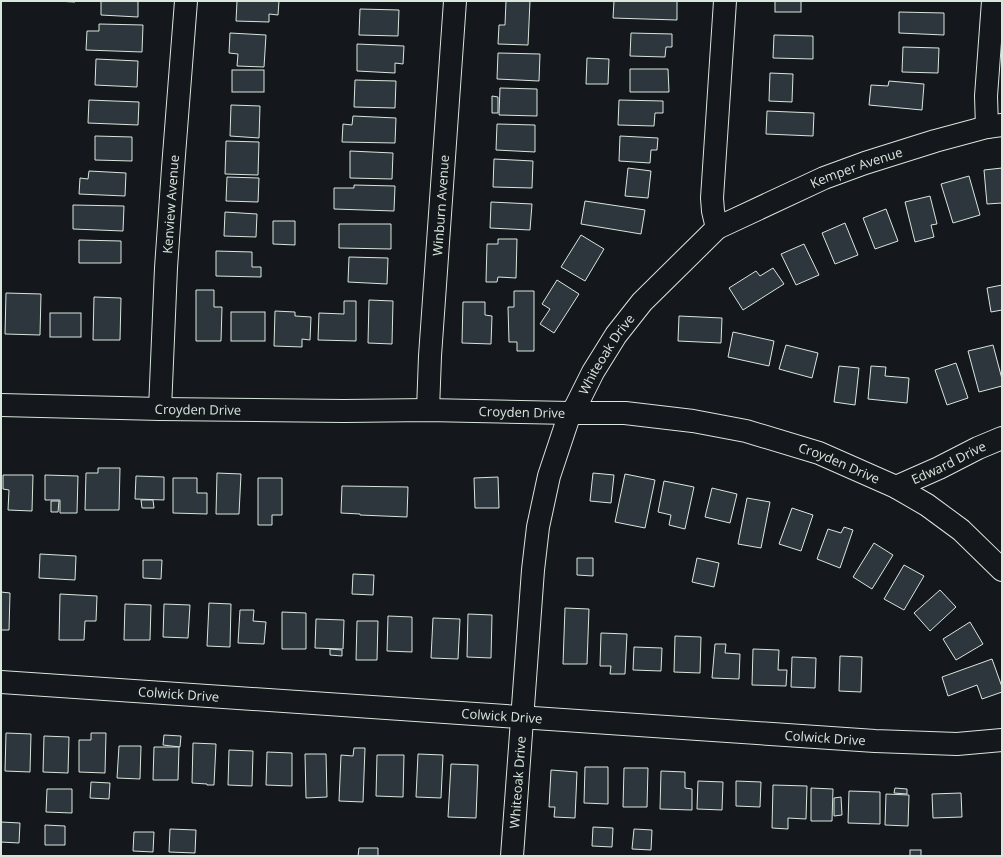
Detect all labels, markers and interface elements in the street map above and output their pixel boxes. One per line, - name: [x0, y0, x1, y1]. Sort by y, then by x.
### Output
- street label: Kemper Avenue: [807, 143, 905, 192]
- street label: Kenview Avenue: [158, 154, 183, 254]
- street label: Winburn Avenue: [428, 154, 453, 257]
- street label: Whiteoak Drive: [574, 310, 638, 398]
- street label: Croyden Drive: [155, 400, 241, 419]
- street label: Croyden Drive: [479, 402, 565, 422]
- street label: Edward Drive: [908, 437, 989, 488]
- street label: Croyden Drive: [796, 438, 883, 488]
- street label: Colwick Drive: [138, 682, 220, 706]
- street label: Colwick Drive: [461, 704, 543, 728]
- street label: Colwick Drive: [784, 726, 866, 749]
- street label: Whiteoak Drive: [505, 735, 530, 829]

